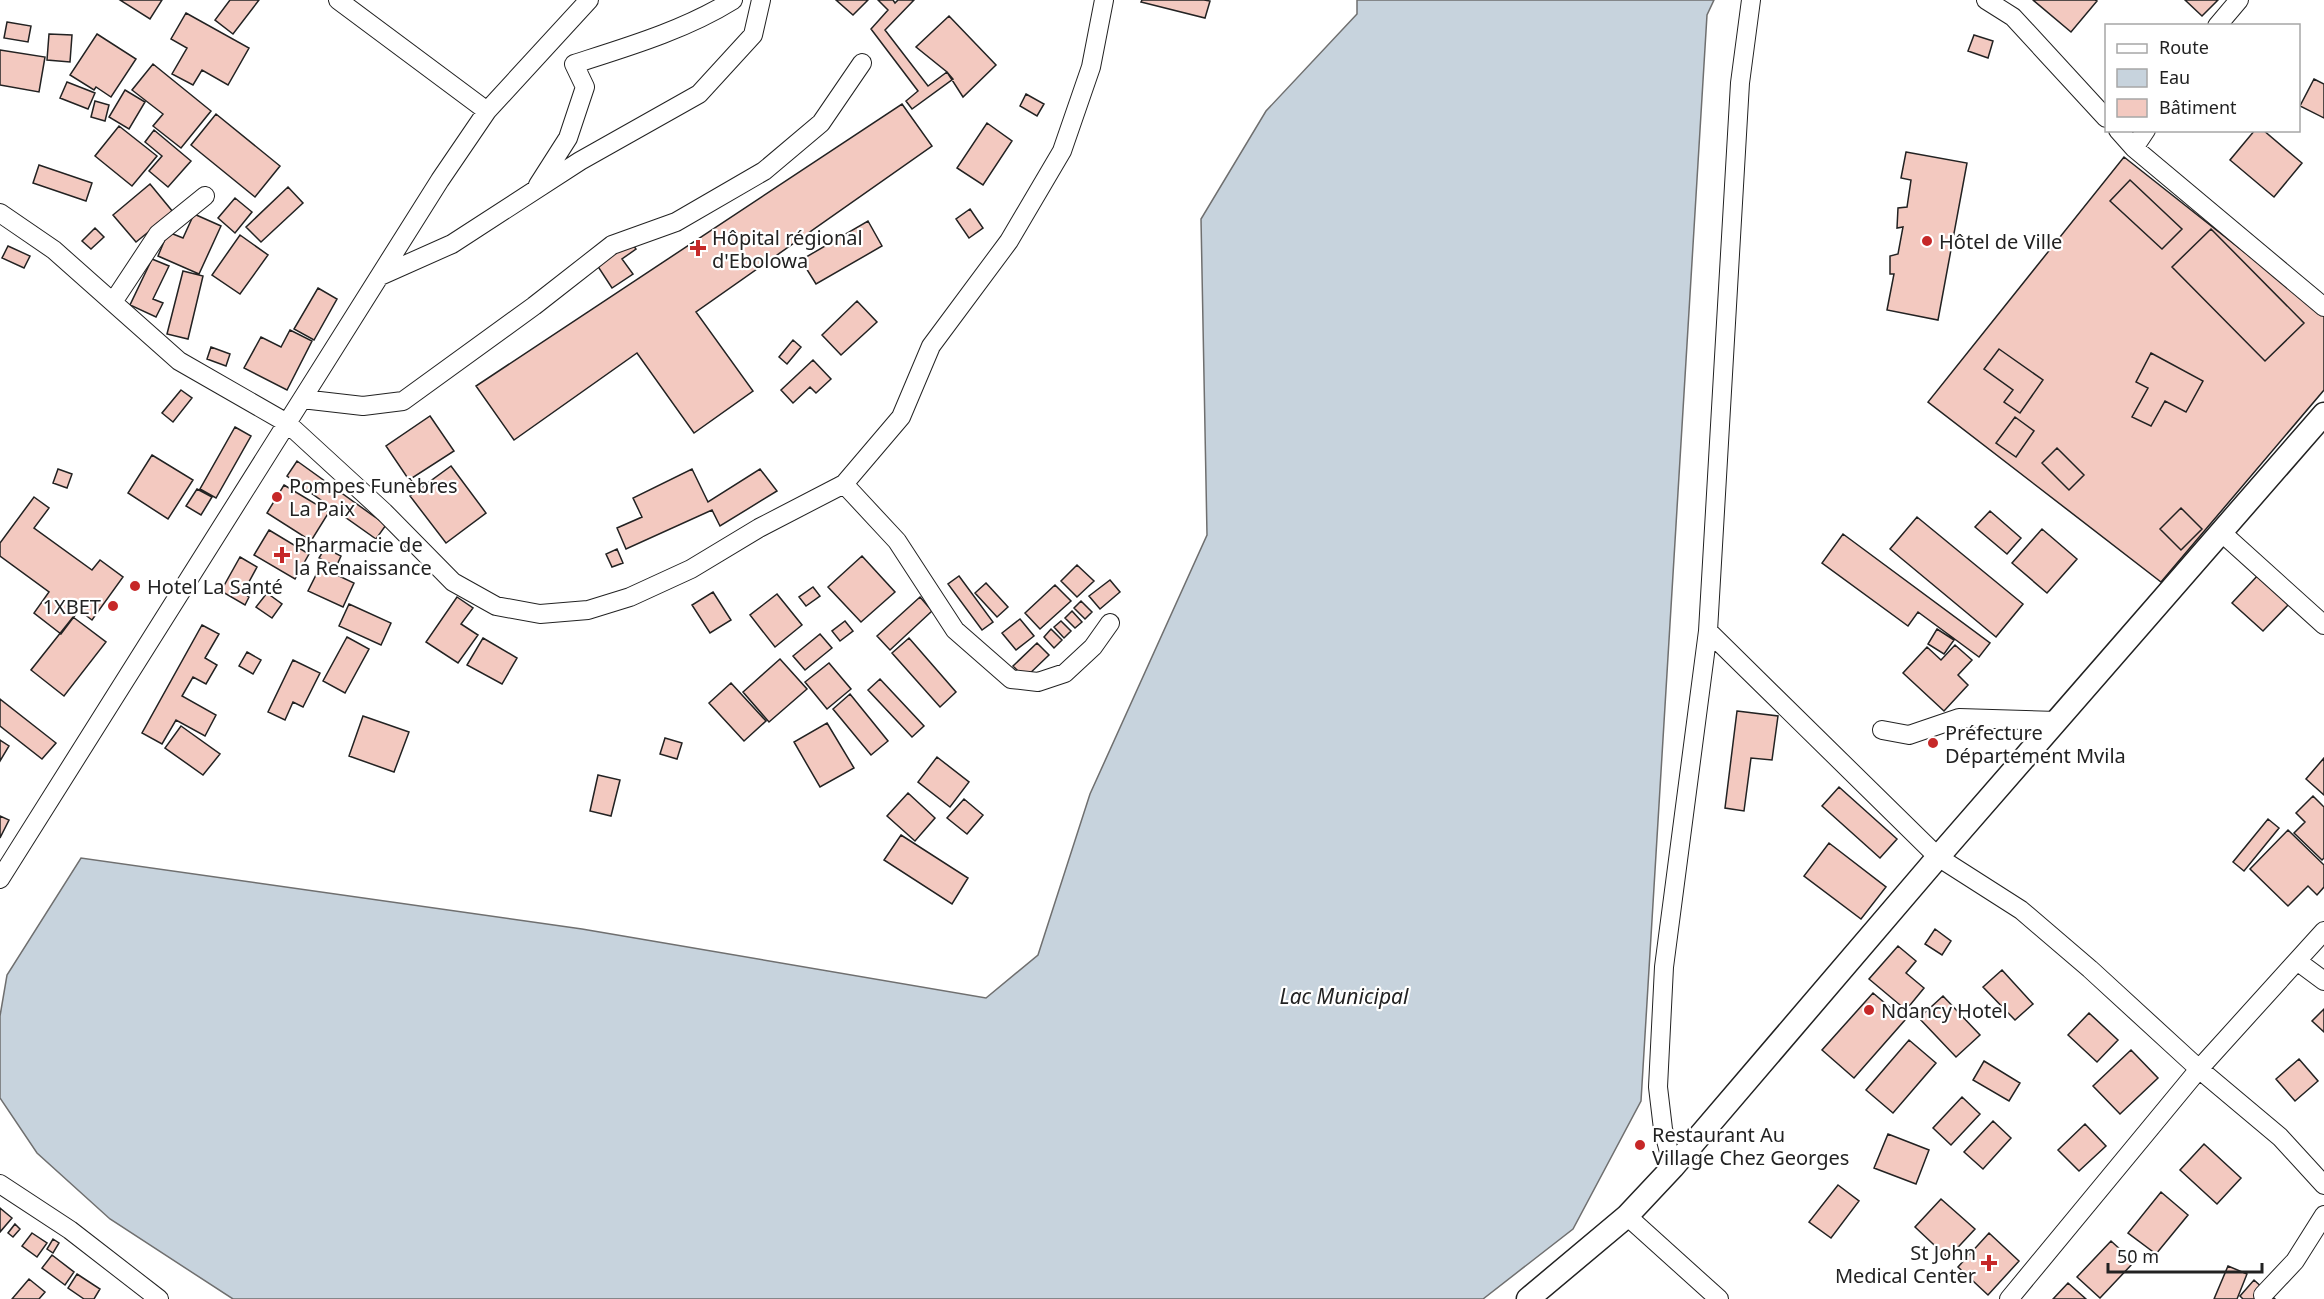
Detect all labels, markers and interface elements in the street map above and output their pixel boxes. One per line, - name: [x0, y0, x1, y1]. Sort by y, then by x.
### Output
- legend: [2105, 24, 2300, 132]
- text: Route: [2159, 35, 2209, 59]
- text: Eau: [2159, 65, 2190, 89]
- text: Bâtiment: [2159, 95, 2237, 119]
- place label: Hôpital régional d'Ebolowa: [712, 224, 863, 274]
- place label: Hôtel de Ville: [1939, 228, 2062, 255]
- marker: Hôtel de Ville: [1920, 234, 1934, 248]
- marker: Hôpital régional d'Ebolowa: [689, 239, 707, 257]
- place label: Pompes Funèbres La Paix: [289, 472, 458, 522]
- marker: Pompes Funèbres La Paix: [270, 490, 284, 504]
- place label: Pharmacie de la Renaissance: [294, 531, 432, 581]
- marker: Pharmacie de la Renaissance: [275, 548, 289, 562]
- place label: Hotel La Santé: [147, 573, 283, 600]
- marker: Hotel La Santé: [128, 579, 142, 593]
- place label: 1XBET: [43, 593, 101, 620]
- marker: 1XBET: [106, 599, 120, 613]
- place label: Préfecture Département Mvila: [1945, 719, 2126, 769]
- marker: Préfecture Département Mvila: [1926, 736, 1940, 750]
- water label: Lac Municipal: [1280, 982, 1409, 1010]
- place label: Ndancy Hotel: [1881, 997, 2008, 1024]
- marker: Ndancy Hotel: [1862, 1003, 1876, 1017]
- place label: Restaurant Au Village Chez Georges: [1652, 1121, 1849, 1171]
- marker: Restaurant Au Village Chez Georges: [1633, 1138, 1647, 1152]
- scale bar: [2108, 1236, 2262, 1274]
- place label: St John Medical Center: [1835, 1239, 1976, 1289]
- text: 50 m: [2117, 1244, 2159, 1268]
- marker: St John Medical Center: [1980, 1254, 1998, 1272]

